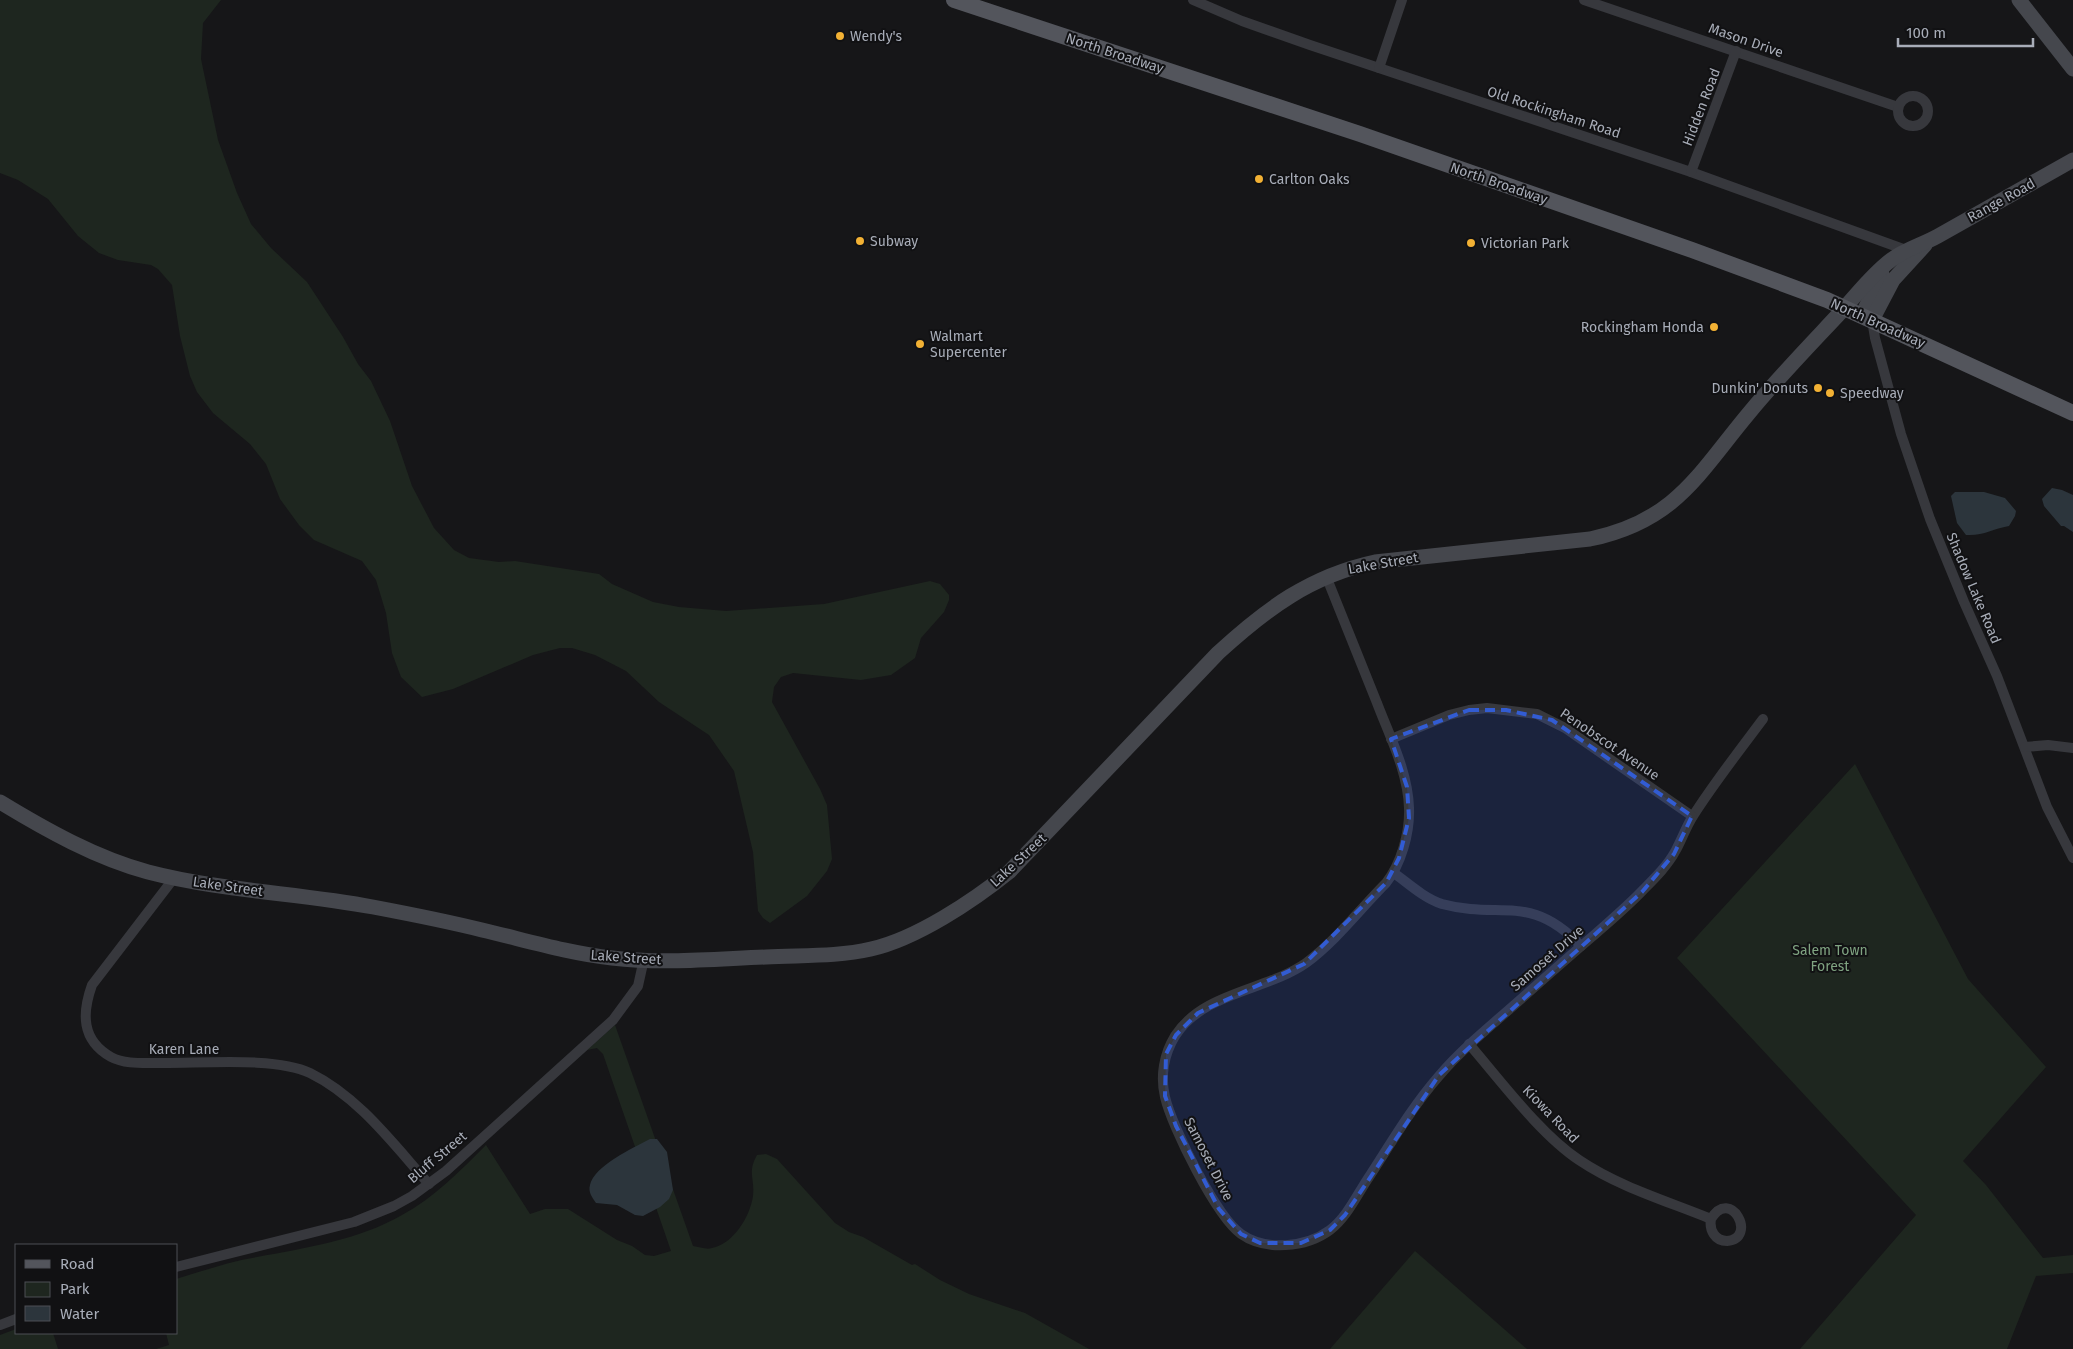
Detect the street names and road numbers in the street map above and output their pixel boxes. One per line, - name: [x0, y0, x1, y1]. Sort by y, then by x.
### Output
- street label: Mason Drive: [1706, 20, 1785, 61]
- street label: North Broadway: [1064, 30, 1166, 77]
- street label: Hidden Road: [1679, 66, 1724, 149]
- street label: Old Rockingham Road: [1485, 83, 1623, 142]
- street label: North Broadway: [1448, 159, 1550, 208]
- street label: Range Road: [1964, 175, 2038, 226]
- street label: North Broadway: [1828, 295, 1928, 352]
- street label: Shadow Lake Road: [1942, 530, 2005, 646]
- street label: Lake Street: [1347, 549, 1420, 578]
- street label: Penobscot Avenue: [1557, 705, 1663, 784]
- street label: Lake Street: [987, 829, 1051, 891]
- street label: Lake Street: [192, 873, 265, 900]
- street label: Samoset Drive: [1507, 922, 1587, 995]
- street label: Lake Street: [590, 947, 663, 969]
- street label: Karen Lane: [149, 1041, 219, 1058]
- street label: Kiowa Road: [1519, 1082, 1582, 1147]
- street label: Samoset Drive: [1180, 1115, 1237, 1204]
- street label: Bluff Street: [404, 1127, 471, 1187]

